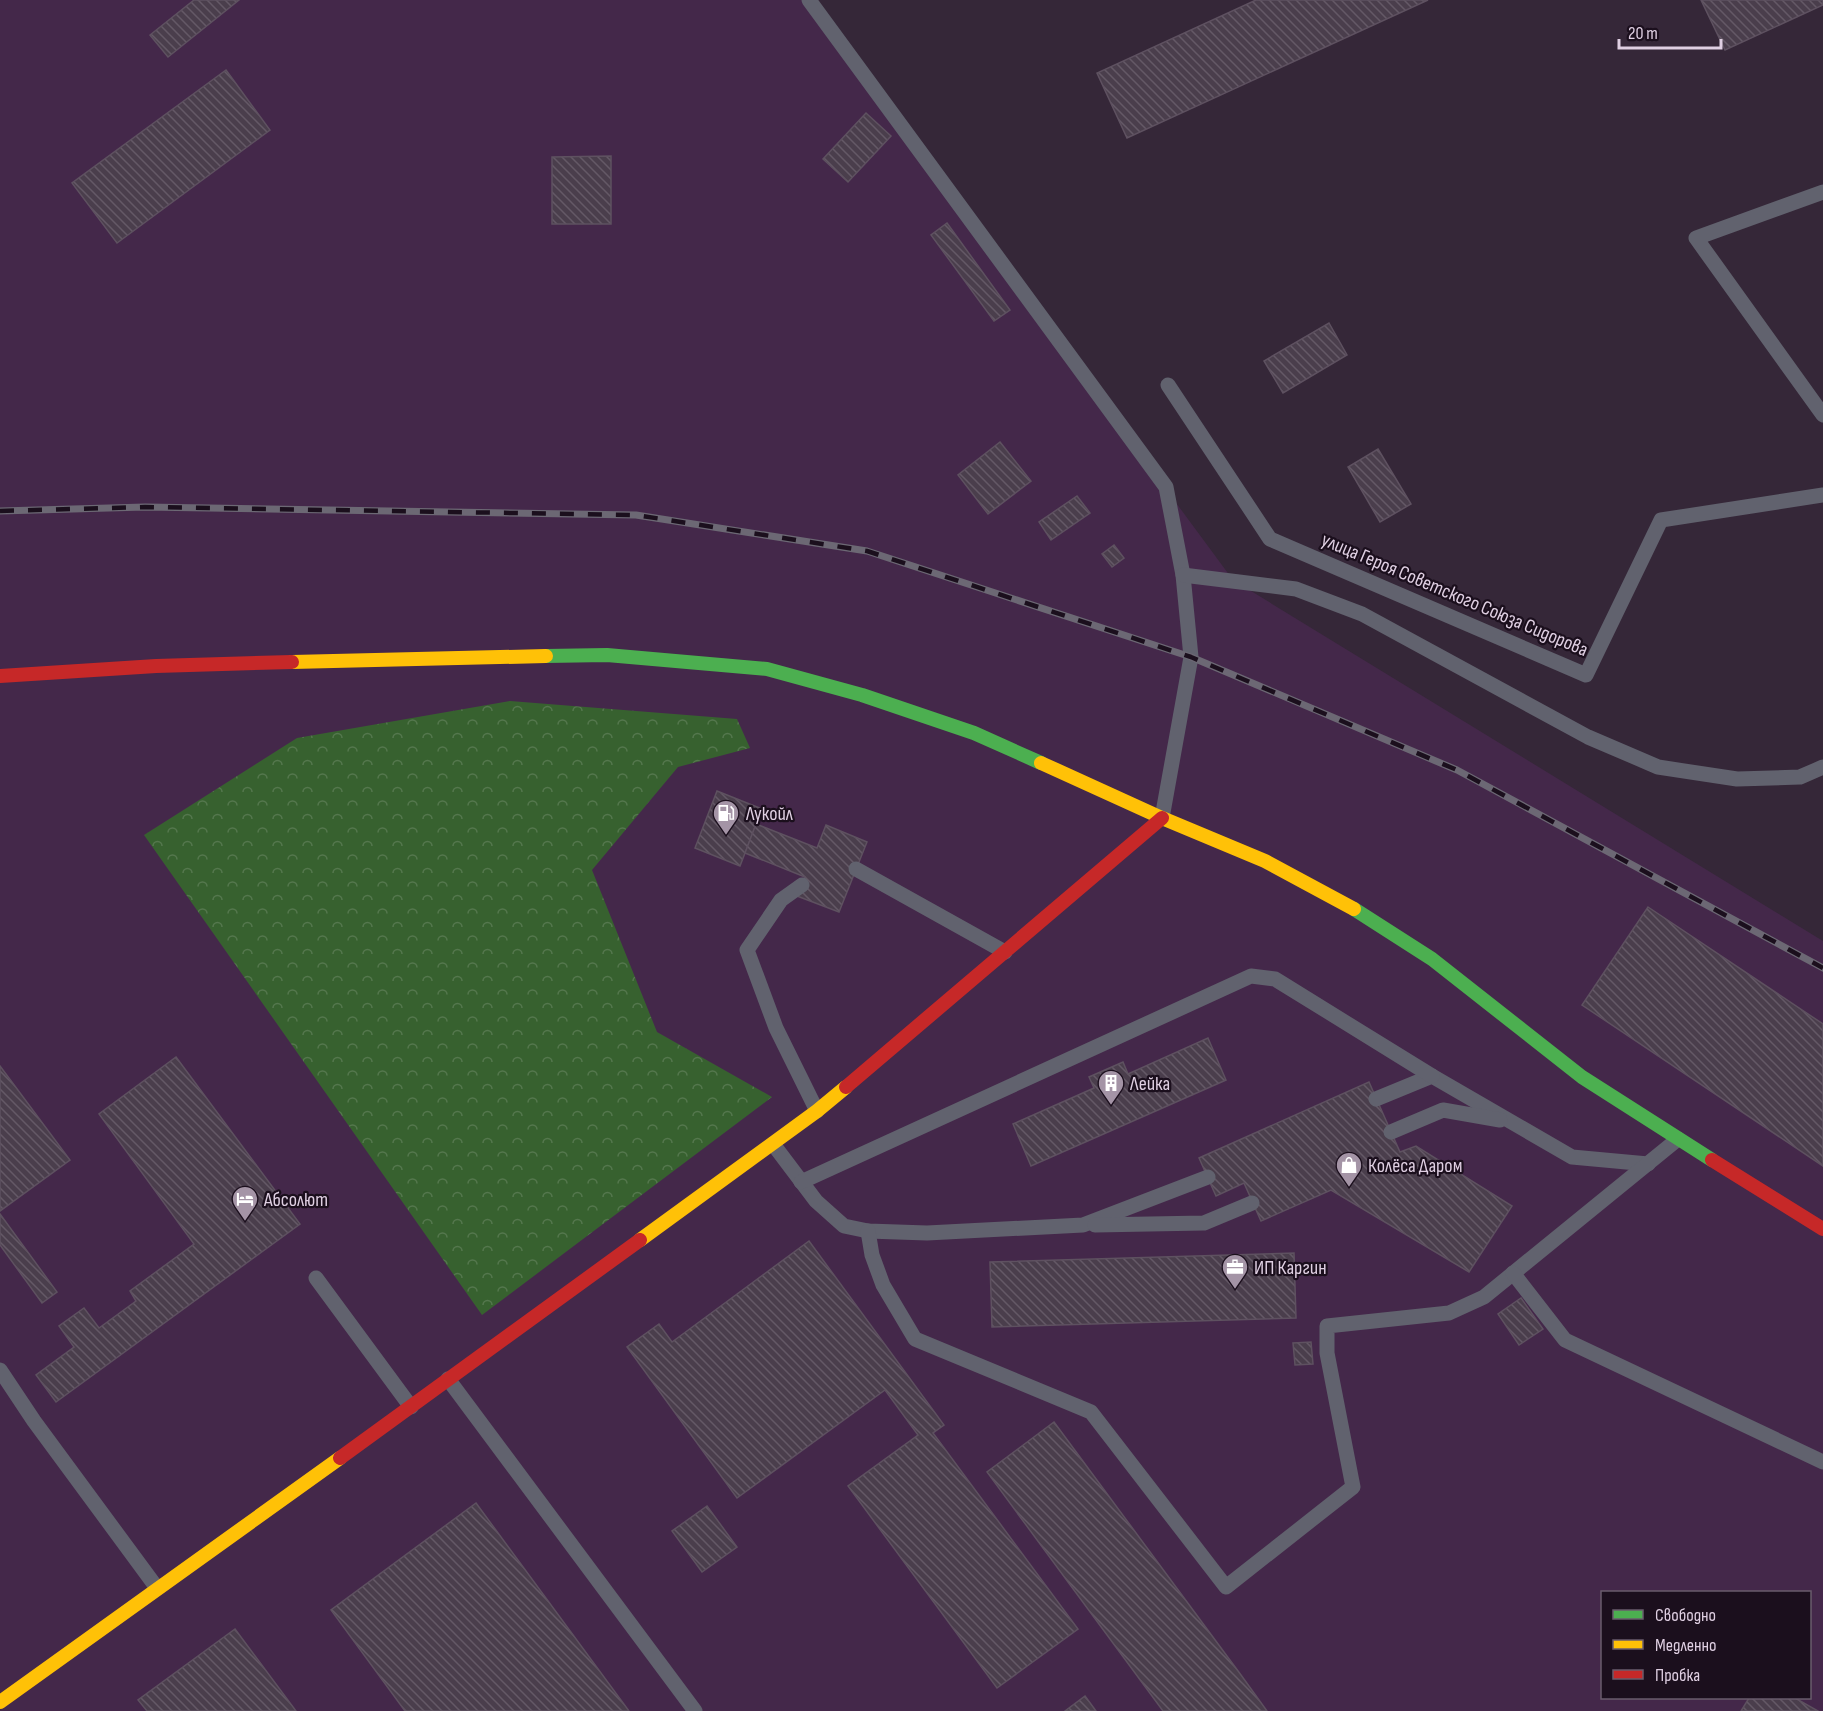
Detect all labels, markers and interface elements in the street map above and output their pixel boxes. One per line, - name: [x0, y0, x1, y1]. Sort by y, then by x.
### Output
- scale bar: [1619, 12, 1721, 50]
- text: 20 m: [1628, 23, 1658, 44]
- street label: улица Героя Советского Союза Сидорова: [1318, 528, 1592, 662]
- fuel station icon: Лукойл: [711, 798, 741, 836]
- place label: Лукойл: [745, 802, 793, 826]
- building icon: Лейка: [1096, 1068, 1126, 1106]
- place label: Лейка: [1129, 1072, 1170, 1096]
- shop icon: Колёса Даром: [1334, 1150, 1364, 1188]
- place label: Колёса Даром: [1368, 1154, 1462, 1178]
- hotel icon: Абсолют: [230, 1184, 260, 1222]
- place label: Абсолют: [263, 1188, 328, 1212]
- office icon: ИП Каргин: [1220, 1252, 1250, 1290]
- place label: ИП Каргин: [1254, 1256, 1327, 1280]
- legend: [1601, 1591, 1811, 1699]
- text: Свободно: [1655, 1605, 1716, 1626]
- text: Медленно: [1655, 1635, 1717, 1656]
- text: Пробка: [1655, 1665, 1700, 1686]

